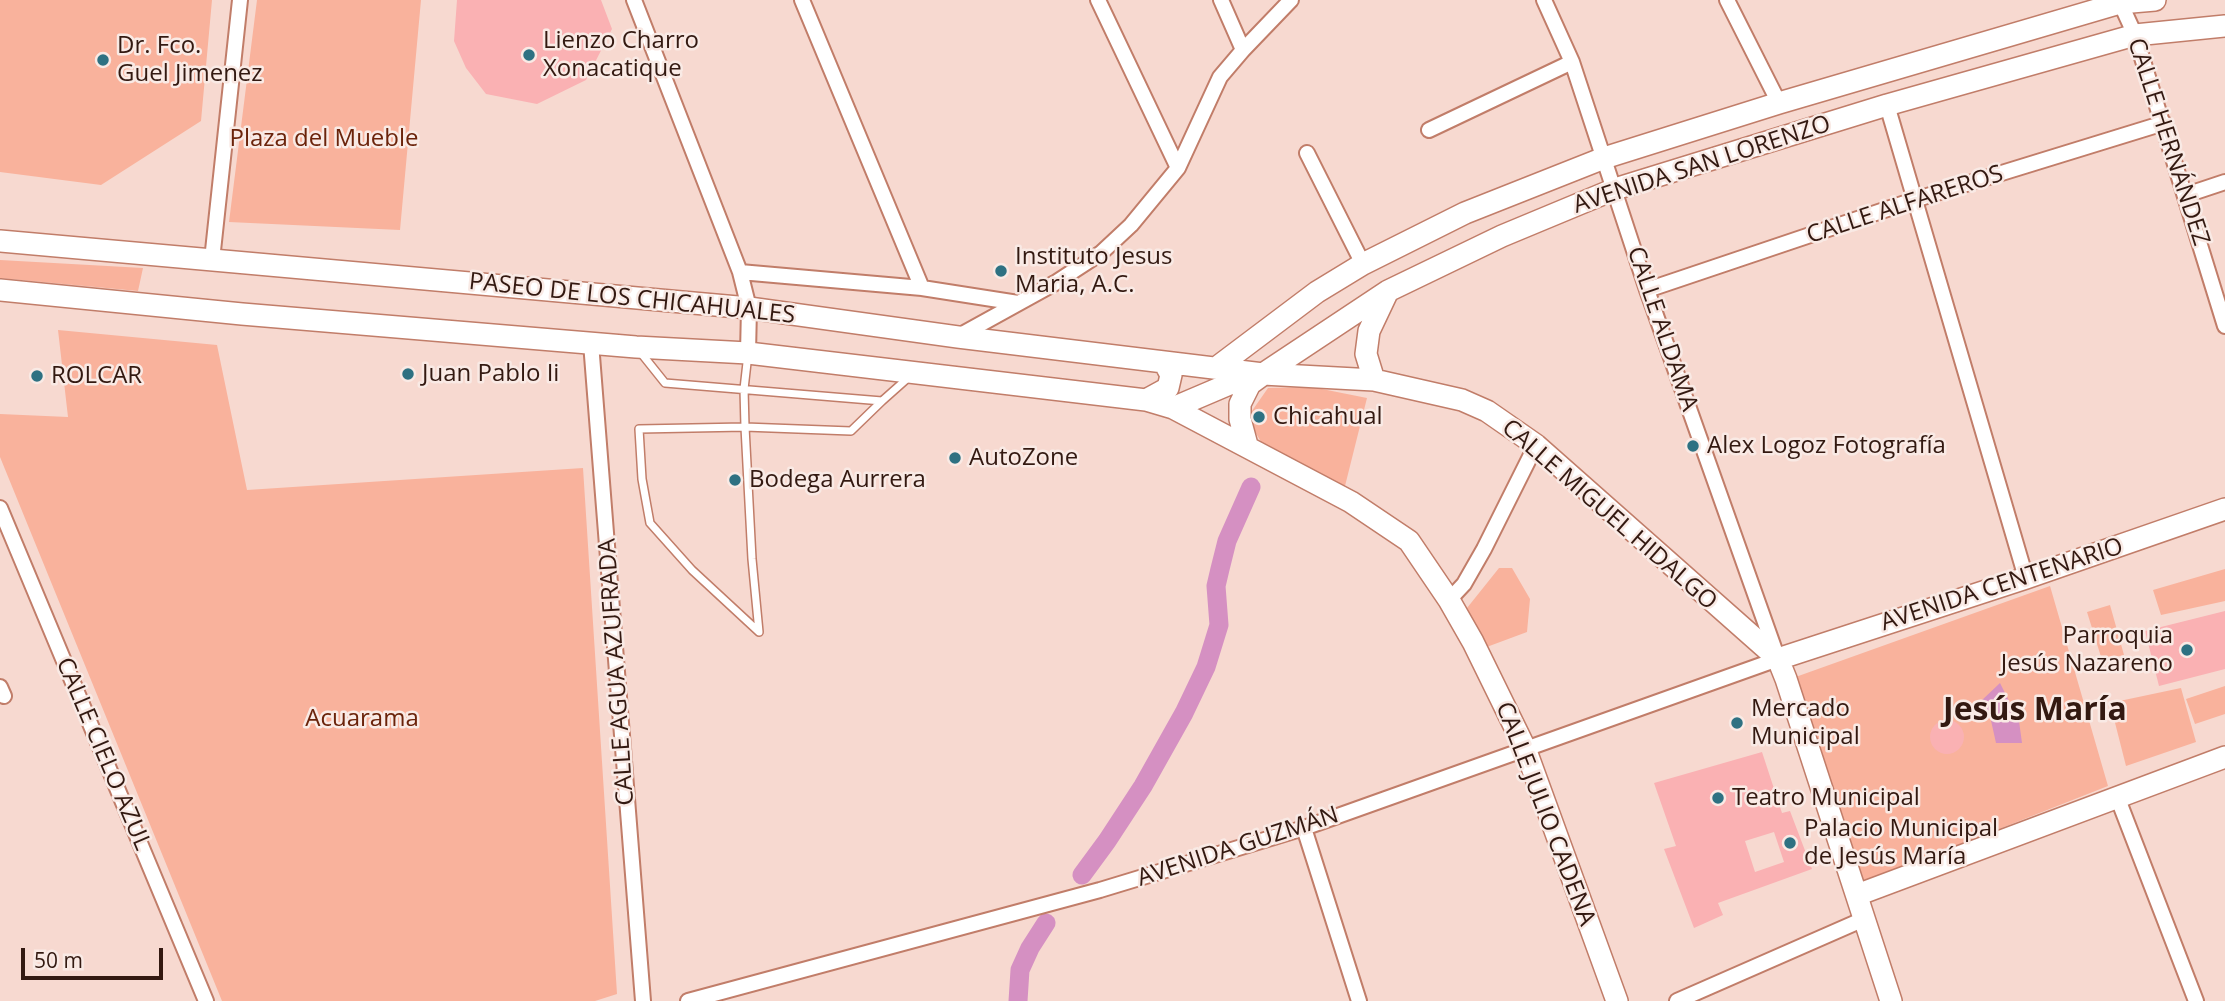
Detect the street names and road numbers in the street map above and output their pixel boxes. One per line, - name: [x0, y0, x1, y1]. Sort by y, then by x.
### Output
- street label: CALLE HERNÁNDEZ: [2121, 35, 2215, 249]
- street label: AVENIDA SAN LORENZO: [1570, 110, 1834, 220]
- street label: CALLE ALFAREROS: [1803, 160, 2007, 250]
- street label: CALLE ALDAMA: [1620, 243, 1704, 415]
- street label: PASEO DE LOS CHICAHUALES: [468, 268, 796, 330]
- street label: CALLE MIGUEL HIDALGO: [1495, 414, 1723, 616]
- street label: AVENIDA CENTENARIO: [1877, 532, 2127, 638]
- street label: CALLE AGUA AZUFRADA: [593, 537, 641, 807]
- street label: CALLE CIELO AZUL: [49, 653, 157, 855]
- street label: CALLE JULIO CADENA: [1489, 698, 1601, 930]
- street label: AVENIDA GUZMÁN: [1134, 801, 1342, 893]

